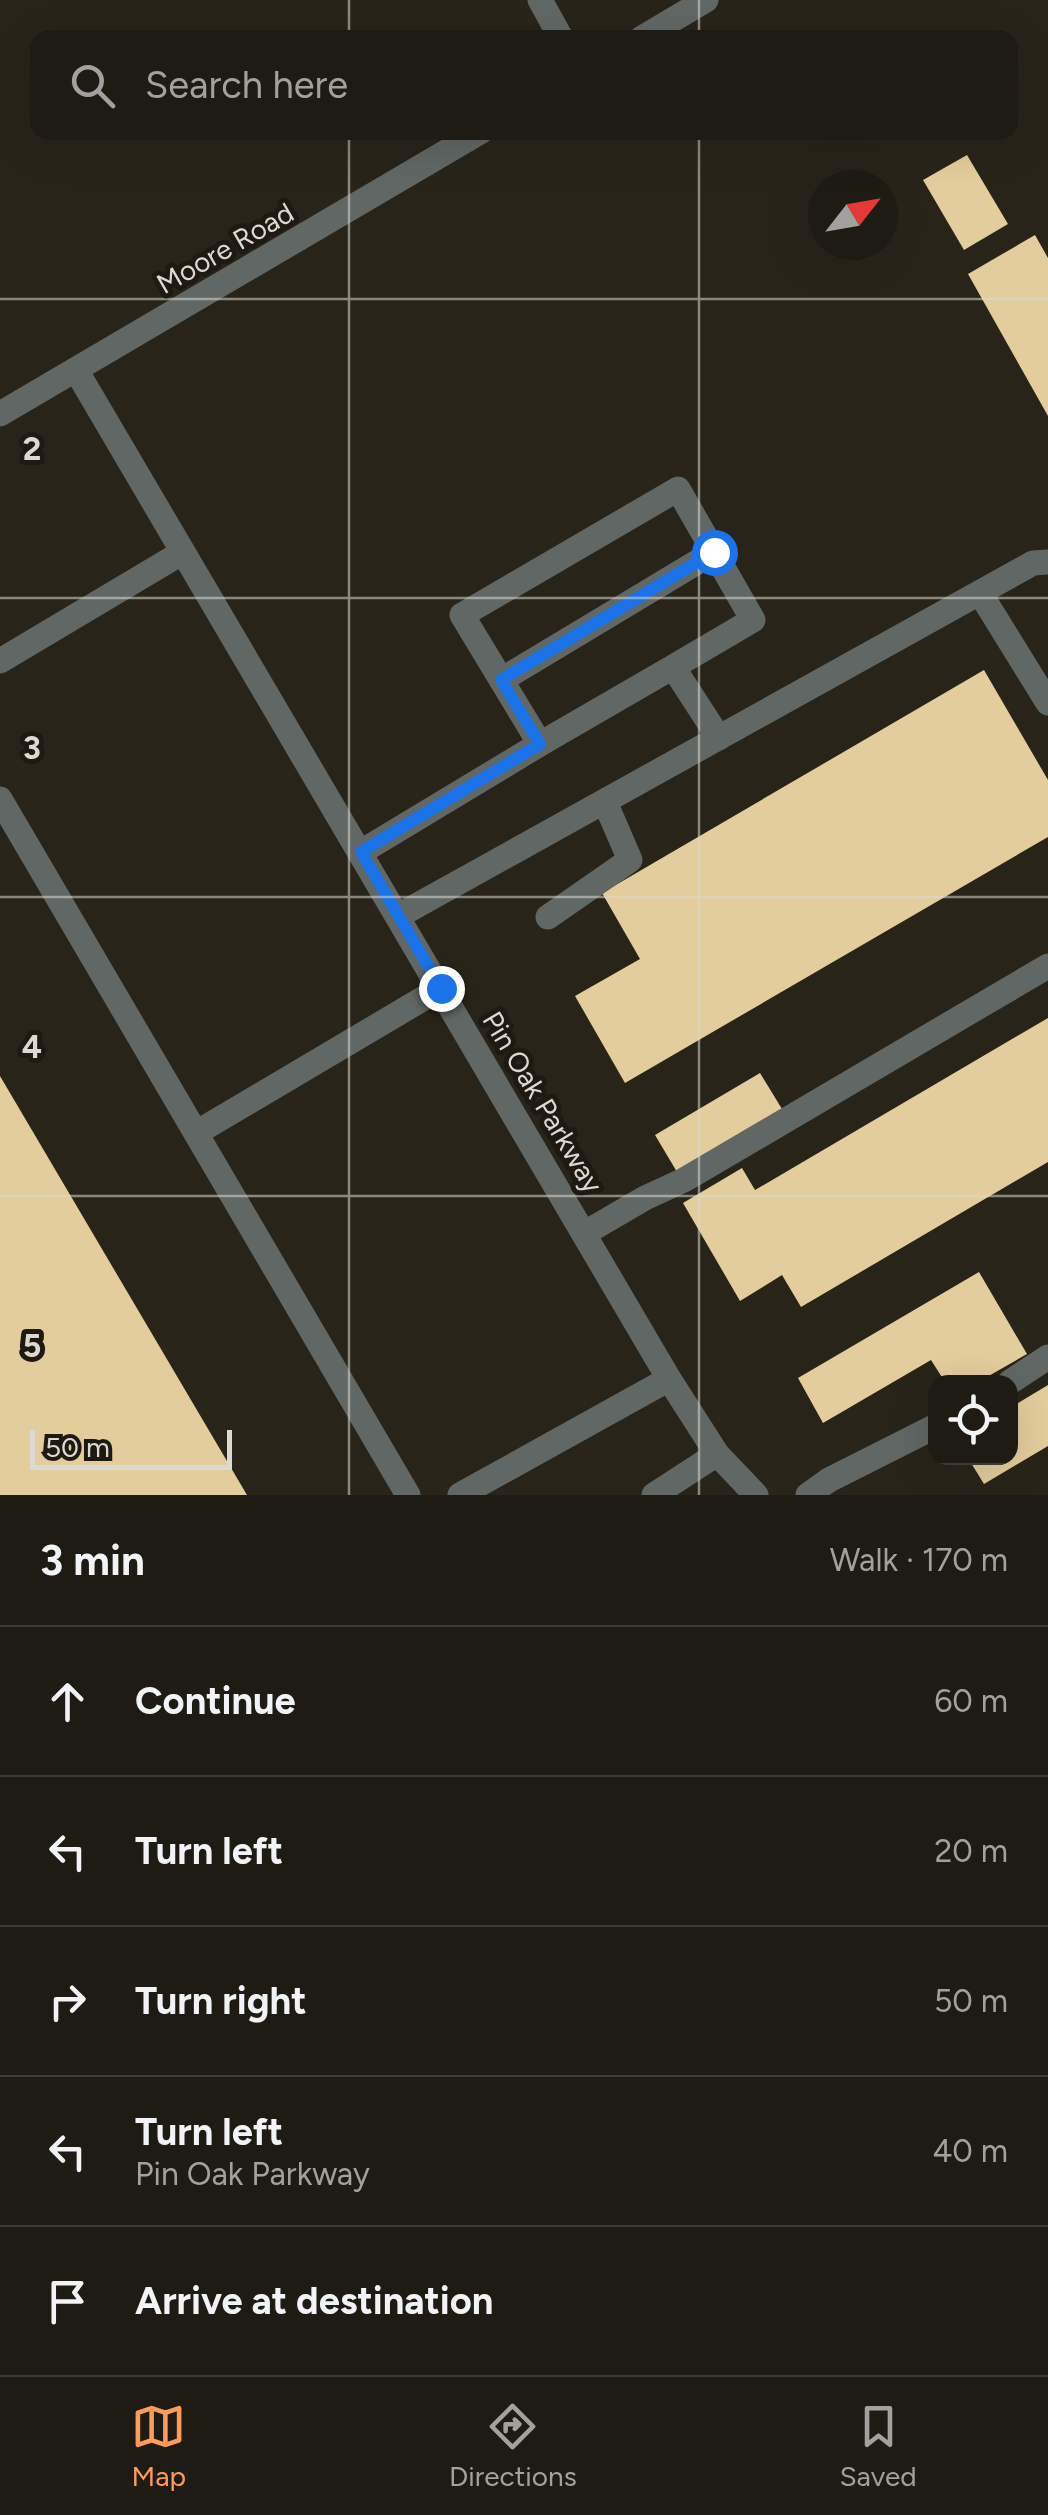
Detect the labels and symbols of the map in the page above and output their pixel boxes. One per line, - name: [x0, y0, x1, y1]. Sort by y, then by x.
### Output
- north arrow: [808, 170, 898, 260]
- street label: Moore Road: [151, 195, 299, 301]
- text: 2: [23, 430, 41, 468]
- route start: [692, 530, 738, 576]
- text: 3: [23, 729, 41, 767]
- route end: [419, 966, 465, 1012]
- street label: Pin Oak Parkway: [476, 1005, 611, 1199]
- text: 4: [22, 1028, 42, 1066]
- text: 5: [23, 1327, 41, 1365]
- scale bar: [30, 1425, 232, 1470]

